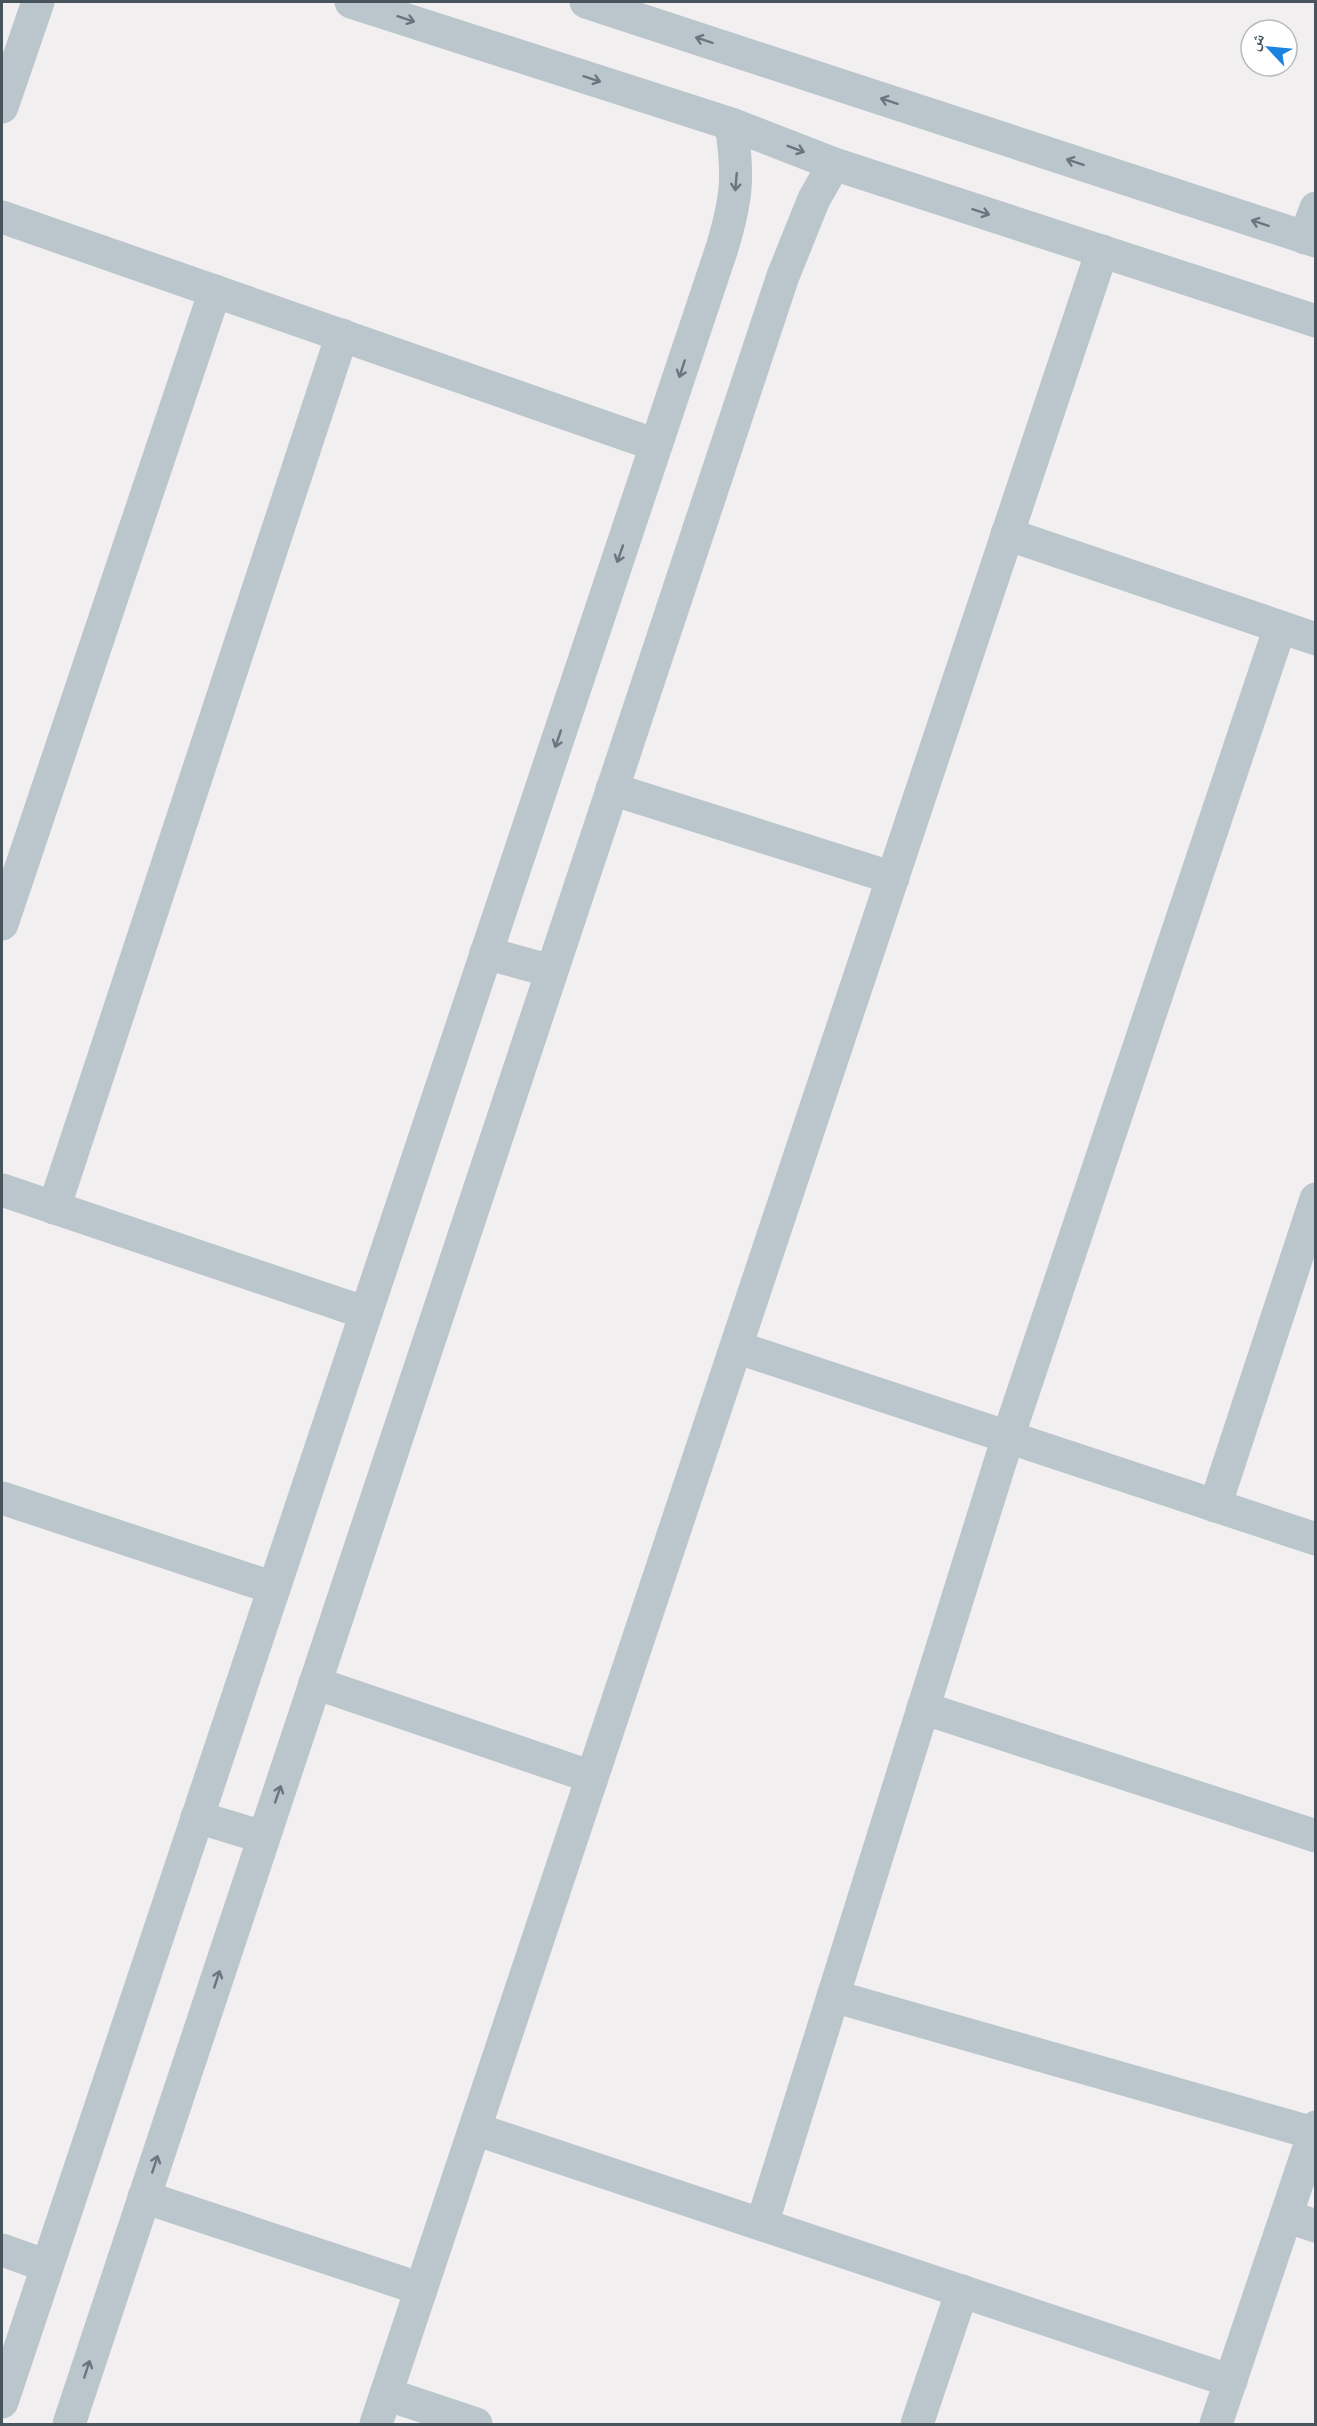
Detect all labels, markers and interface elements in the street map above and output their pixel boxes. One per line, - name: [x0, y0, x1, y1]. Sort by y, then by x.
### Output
- one-way arrow: [396, 15, 415, 26]
- north arrow: [1239, 18, 1299, 78]
- text: ش: [1243, 29, 1268, 53]
- one-way arrow: [695, 34, 714, 45]
- one-way arrow: [582, 75, 601, 86]
- one-way arrow: [880, 95, 899, 106]
- one-way arrow: [786, 145, 805, 156]
- one-way arrow: [1066, 156, 1085, 167]
- one-way arrow: [731, 172, 742, 192]
- one-way arrow: [971, 207, 990, 218]
- one-way arrow: [1251, 217, 1270, 228]
- one-way arrow: [675, 359, 686, 378]
- one-way arrow: [613, 544, 624, 563]
- one-way arrow: [551, 729, 562, 748]
- one-way arrow: [273, 1785, 284, 1804]
- one-way arrow: [212, 1970, 223, 1989]
- one-way arrow: [151, 2155, 162, 2174]
- one-way arrow: [83, 2360, 94, 2379]

